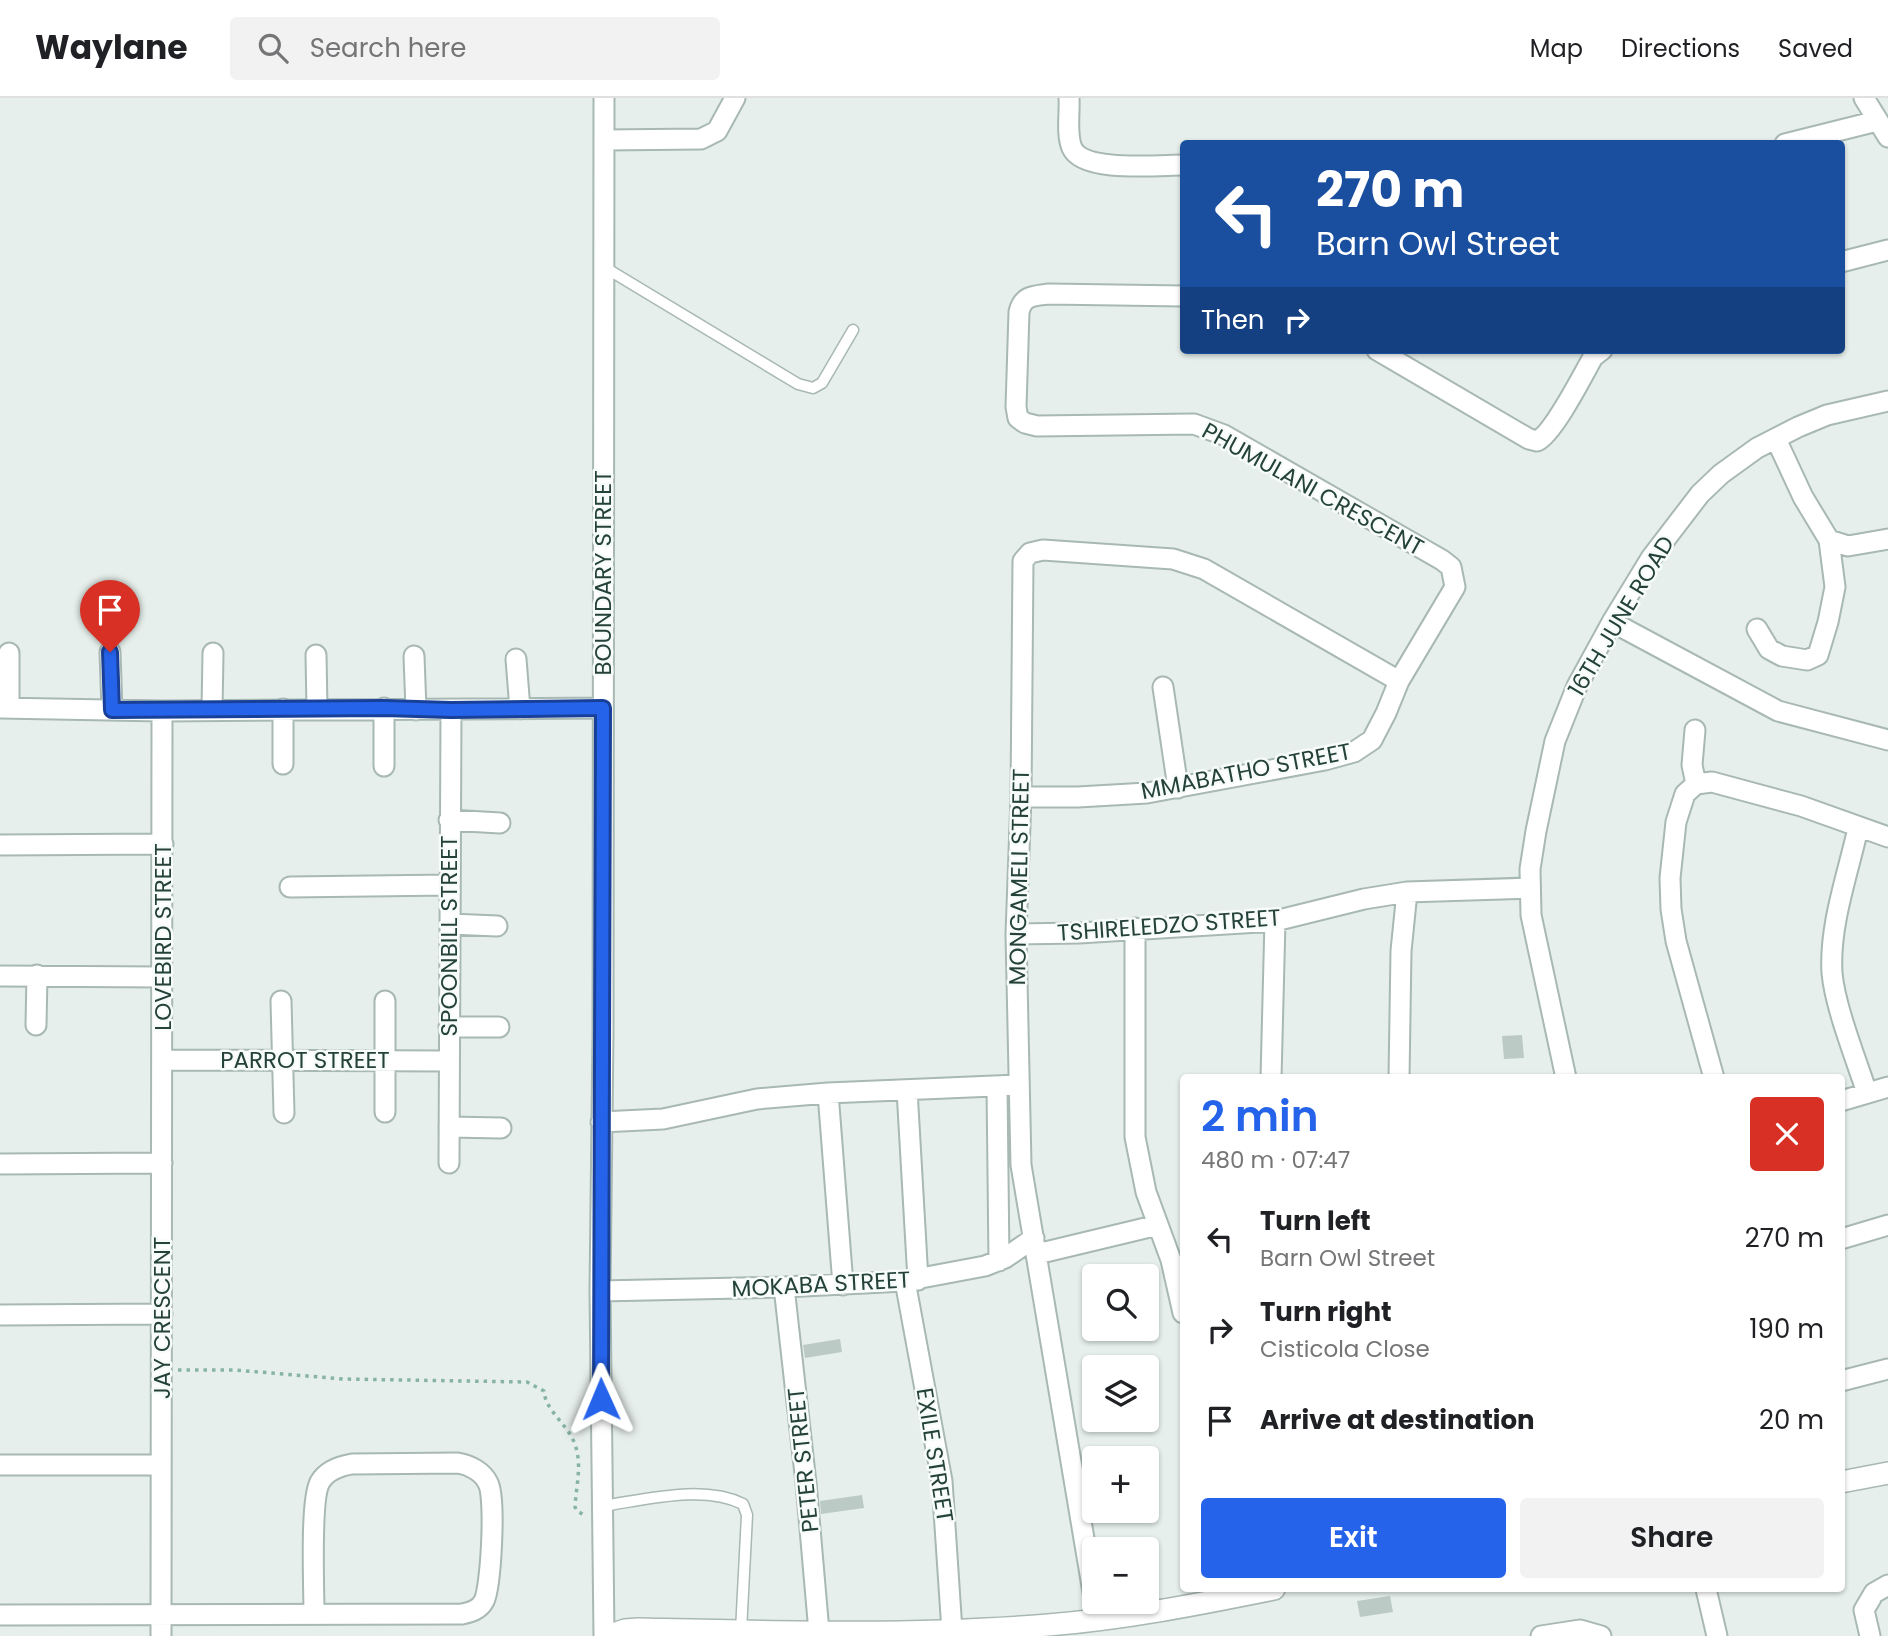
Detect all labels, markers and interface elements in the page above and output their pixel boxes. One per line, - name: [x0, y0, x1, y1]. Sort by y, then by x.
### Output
- search box: [230, 17, 720, 80]
- text: Waylane: [35, 24, 188, 71]
- icon: search: [254, 29, 292, 67]
- text: Search here: [310, 30, 466, 66]
- text: Map: [1530, 32, 1583, 65]
- text: Directions: [1621, 32, 1740, 65]
- text: Saved: [1778, 32, 1853, 65]
- text: 270 m: [1316, 156, 1464, 224]
- icon: left: [1201, 168, 1292, 259]
- text: Barn Owl Street: [1316, 221, 1560, 266]
- icon: right: [1278, 301, 1316, 339]
- text: Then: [1201, 302, 1264, 338]
- street label: PHUMULANI CRESCENT: [1196, 415, 1430, 563]
- street label: BOUNDARY STREET: [587, 470, 619, 676]
- street label: 16TH JUNE ROAD: [1560, 530, 1682, 702]
- pin: [80, 580, 140, 652]
- icon: arrive: [91, 591, 129, 629]
- street label: MMABATHO STREET: [1138, 735, 1354, 807]
- street label: MONGAMELI STREET: [1001, 768, 1037, 986]
- street label: SPOONBILL STREET: [433, 836, 465, 1036]
- street label: LOVEBIRD STREET: [147, 843, 179, 1031]
- street label: TSHIRELEDZO STREET: [1056, 901, 1282, 949]
- street label: PARROT STREET: [220, 1044, 390, 1076]
- text: 2 min: [1201, 1087, 1319, 1146]
- button: close: [1750, 1097, 1824, 1171]
- text: 480 m · 07:47: [1201, 1144, 1350, 1176]
- text: Turn left: [1260, 1203, 1371, 1239]
- icon: left: [1201, 1220, 1239, 1258]
- text: 270 m: [1745, 1220, 1824, 1256]
- street label: JAY CRESCENT: [146, 1237, 178, 1399]
- text: Barn Owl Street: [1260, 1242, 1435, 1274]
- street label: MOKABA STREET: [731, 1263, 911, 1305]
- map controls: [1082, 1264, 1159, 1614]
- button: search: [1082, 1264, 1159, 1341]
- text: Turn right: [1260, 1294, 1392, 1330]
- icon: right: [1201, 1311, 1239, 1349]
- text: 190 m: [1749, 1311, 1824, 1347]
- text: Cisticola Close: [1260, 1333, 1430, 1365]
- button: layers: [1082, 1355, 1159, 1432]
- position arrow: [564, 1362, 638, 1436]
- street label: PETER STREET: [779, 1386, 827, 1534]
- street label: EXILE STREET: [909, 1386, 961, 1524]
- icon: arrive: [1201, 1402, 1239, 1440]
- text: Arrive at destination: [1260, 1402, 1535, 1438]
- text: 20 m: [1759, 1402, 1824, 1438]
- button: +: [1082, 1446, 1159, 1523]
- button: Exit: [1201, 1498, 1506, 1578]
- button: Share: [1520, 1498, 1824, 1578]
- button: −: [1082, 1537, 1159, 1614]

